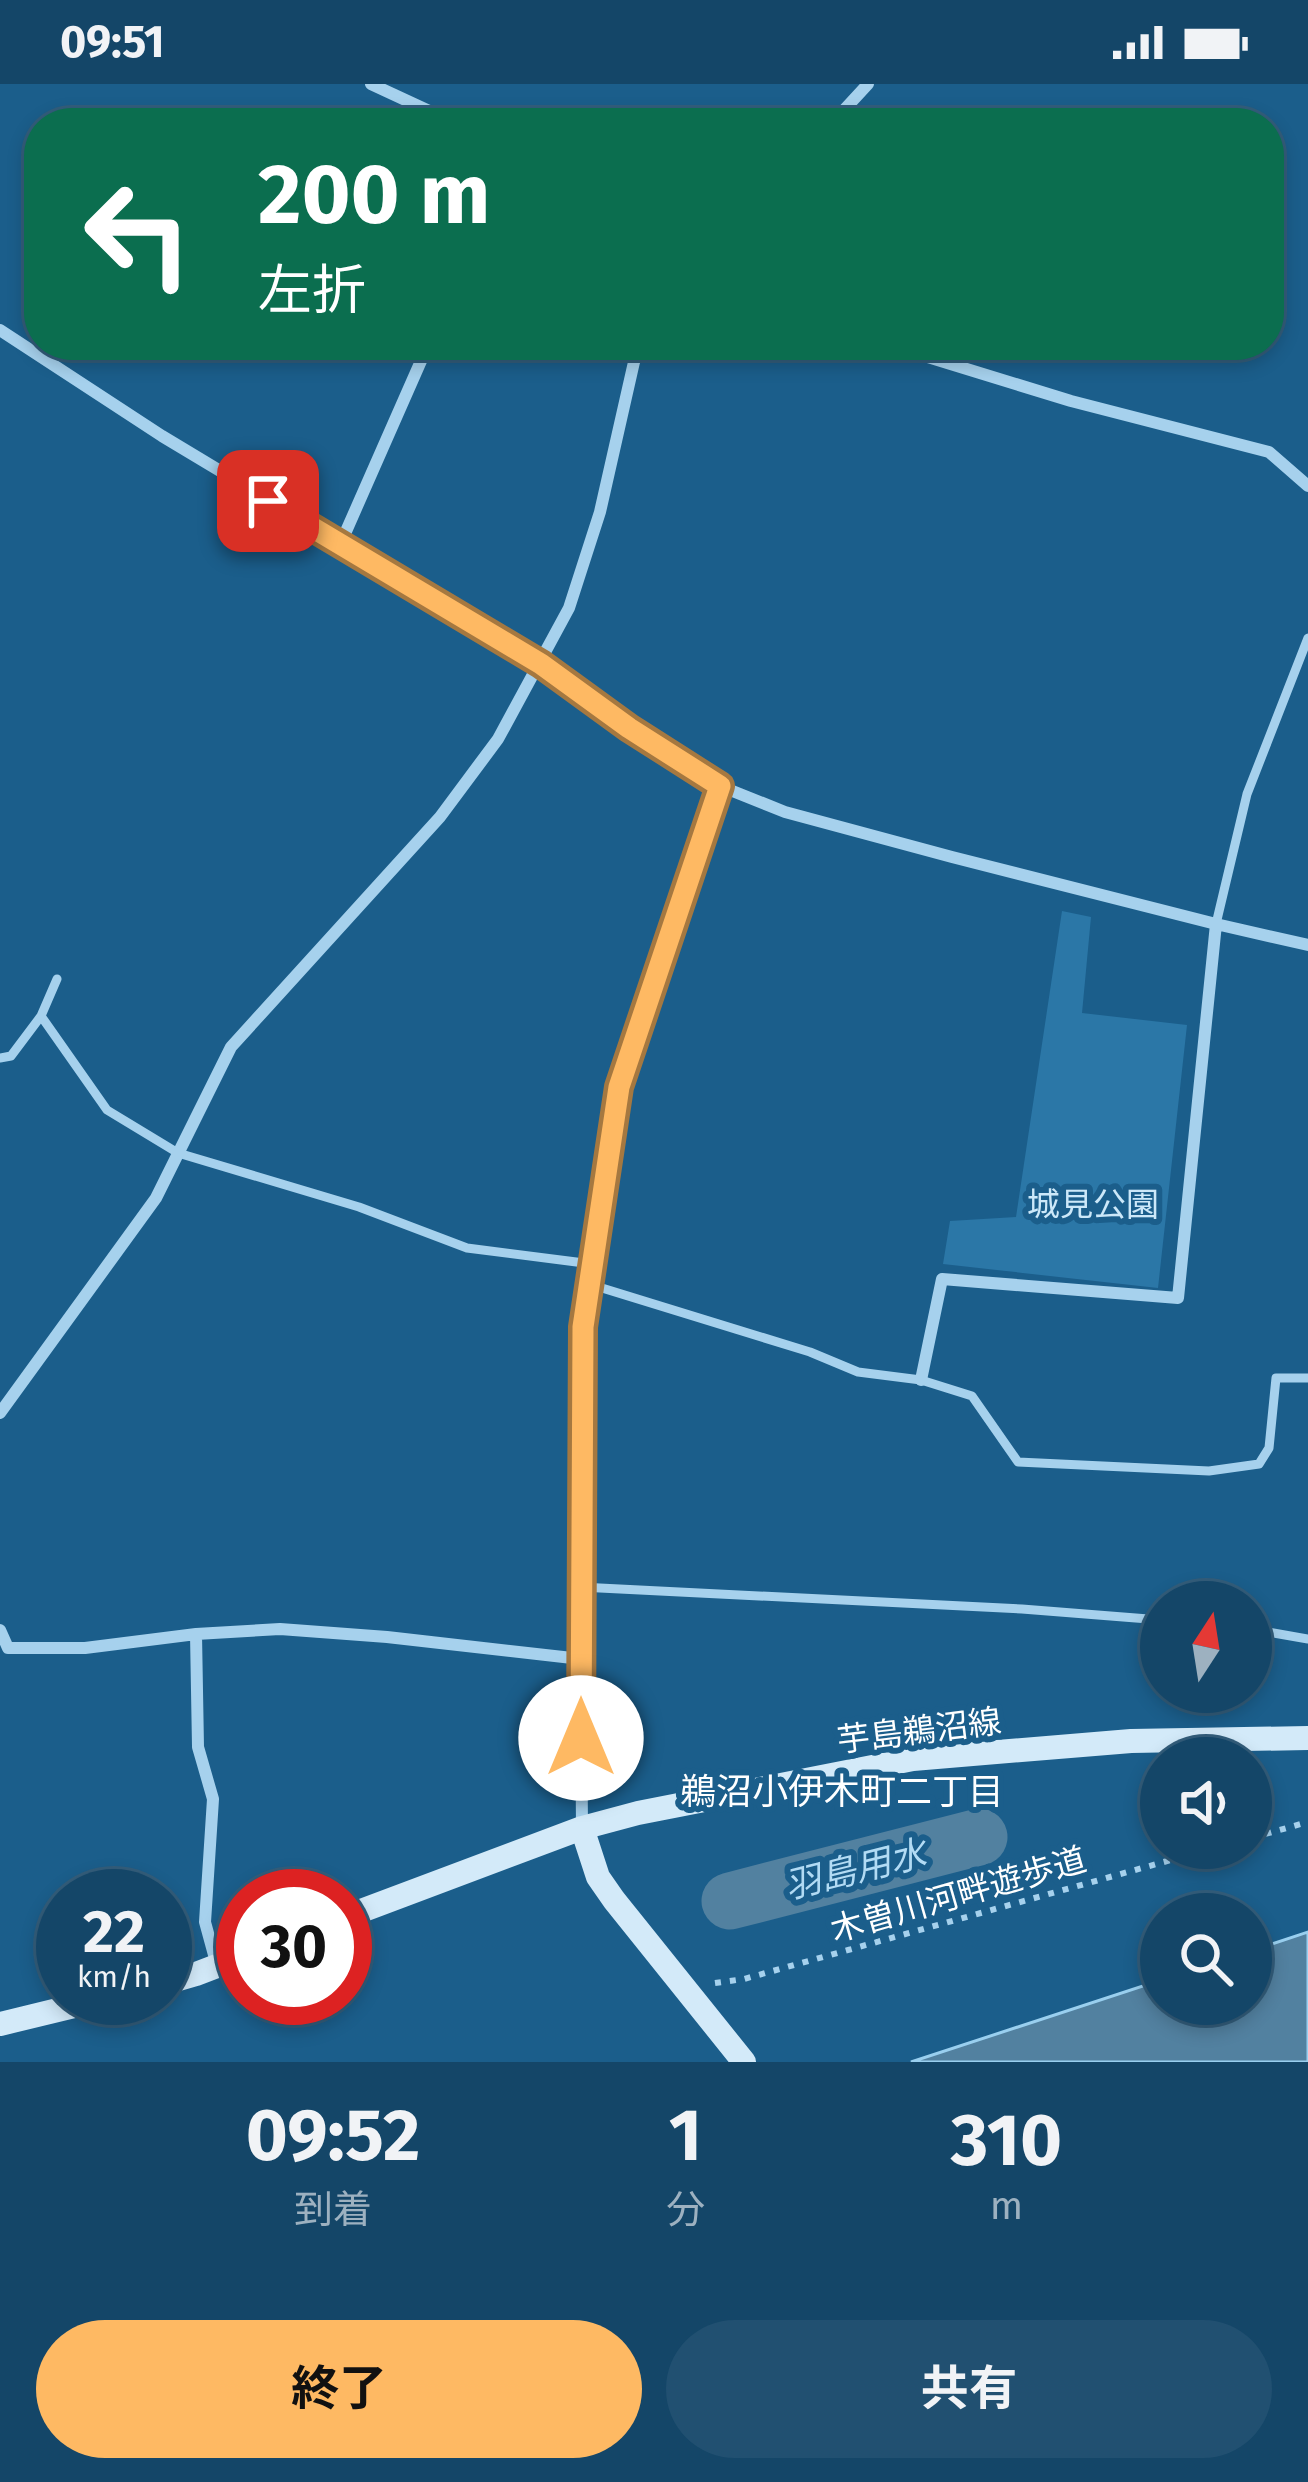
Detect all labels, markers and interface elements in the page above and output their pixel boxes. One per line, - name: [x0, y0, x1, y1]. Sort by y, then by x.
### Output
- text: 09:51: [60, 15, 165, 69]
- text: 200 m: [258, 144, 491, 245]
- icon: left: [60, 156, 216, 312]
- text: 左折: [258, 259, 366, 323]
- pin: [217, 450, 319, 552]
- icon: arrive: [235, 468, 301, 534]
- park label: 城見公園: [1027, 1185, 1159, 1225]
- north arrow: [1140, 1581, 1272, 1713]
- map controls: [1140, 1581, 1272, 2025]
- position arrow: [518, 1675, 644, 1801]
- street label: 芋島鵜沼線: [835, 1701, 1003, 1761]
- button: sound: [1140, 1737, 1272, 1869]
- district label: 鵜沼小伊木町二丁目: [680, 1770, 1004, 1814]
- water label: 羽島用水: [780, 1830, 934, 1909]
- street label: 木曽川河畔遊歩道: [826, 1839, 1091, 1951]
- speed limit sign: 30: [216, 1869, 372, 2025]
- button: search: [1140, 1893, 1272, 2025]
- text: 22: [83, 1896, 145, 1968]
- text: km/h: [77, 1959, 151, 1995]
- text: 09:52: [246, 2093, 420, 2179]
- text: 1: [669, 2093, 702, 2179]
- text: 310: [951, 2098, 1062, 2184]
- text: m: [990, 2183, 1023, 2229]
- text: 到着: [294, 2187, 372, 2233]
- text: 分: [666, 2187, 705, 2233]
- button: 終了: [36, 2320, 642, 2458]
- button: 共有: [666, 2320, 1272, 2458]

